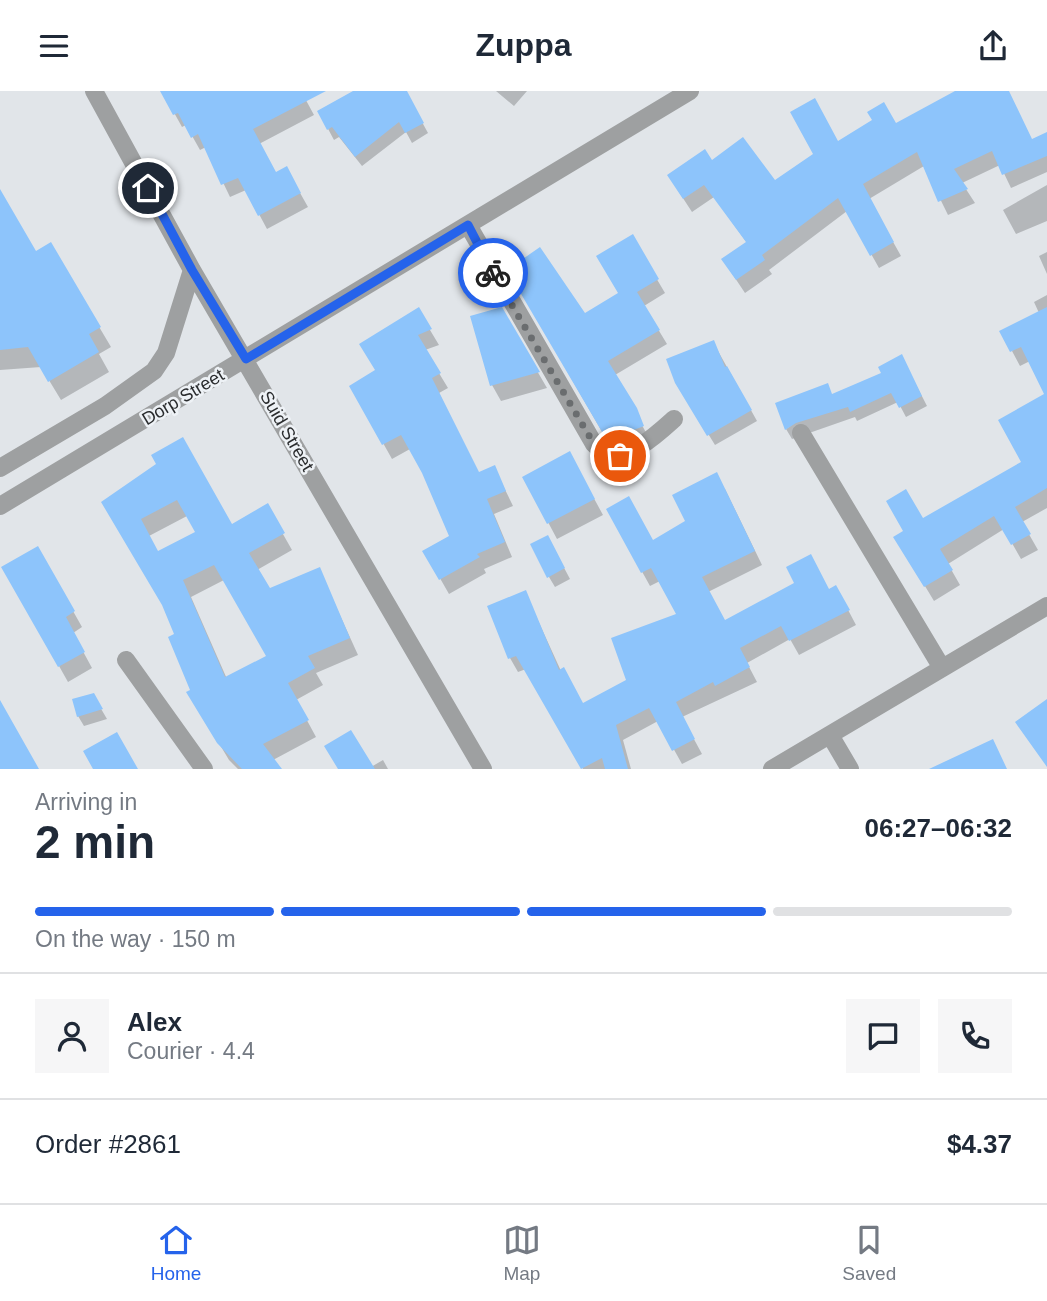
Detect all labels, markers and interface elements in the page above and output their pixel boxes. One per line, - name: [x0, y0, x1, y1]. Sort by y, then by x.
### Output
- icon: menu: [35, 27, 73, 65]
- text: Zuppa: [476, 27, 571, 63]
- icon: share: [974, 27, 1012, 65]
- pin: [118, 158, 178, 218]
- icon: home: [129, 169, 167, 207]
- courier: [458, 238, 528, 308]
- icon: bike: [474, 254, 512, 292]
- street label: Dorp Street: [138, 365, 228, 429]
- street label: Suid Street: [256, 387, 318, 475]
- pin: [590, 426, 650, 486]
- icon: bag: [601, 437, 639, 475]
- text: Arriving in: [35, 789, 137, 815]
- text: 06:27–06:32: [865, 813, 1012, 843]
- text: 2 min: [35, 816, 155, 868]
- text: On the way · 150 m: [35, 926, 236, 952]
- button: person: [35, 999, 109, 1073]
- button: chat: [846, 999, 920, 1073]
- button: phone: [938, 999, 1012, 1073]
- text: Alex: [127, 1007, 182, 1037]
- text: Courier · 4.4: [127, 1038, 255, 1064]
- text: Order #2861: [35, 1129, 181, 1159]
- text: $4.37: [947, 1129, 1012, 1159]
- tab: Home: [151, 1221, 201, 1285]
- tab: Map: [503, 1221, 541, 1285]
- tab: Saved: [842, 1221, 896, 1285]

